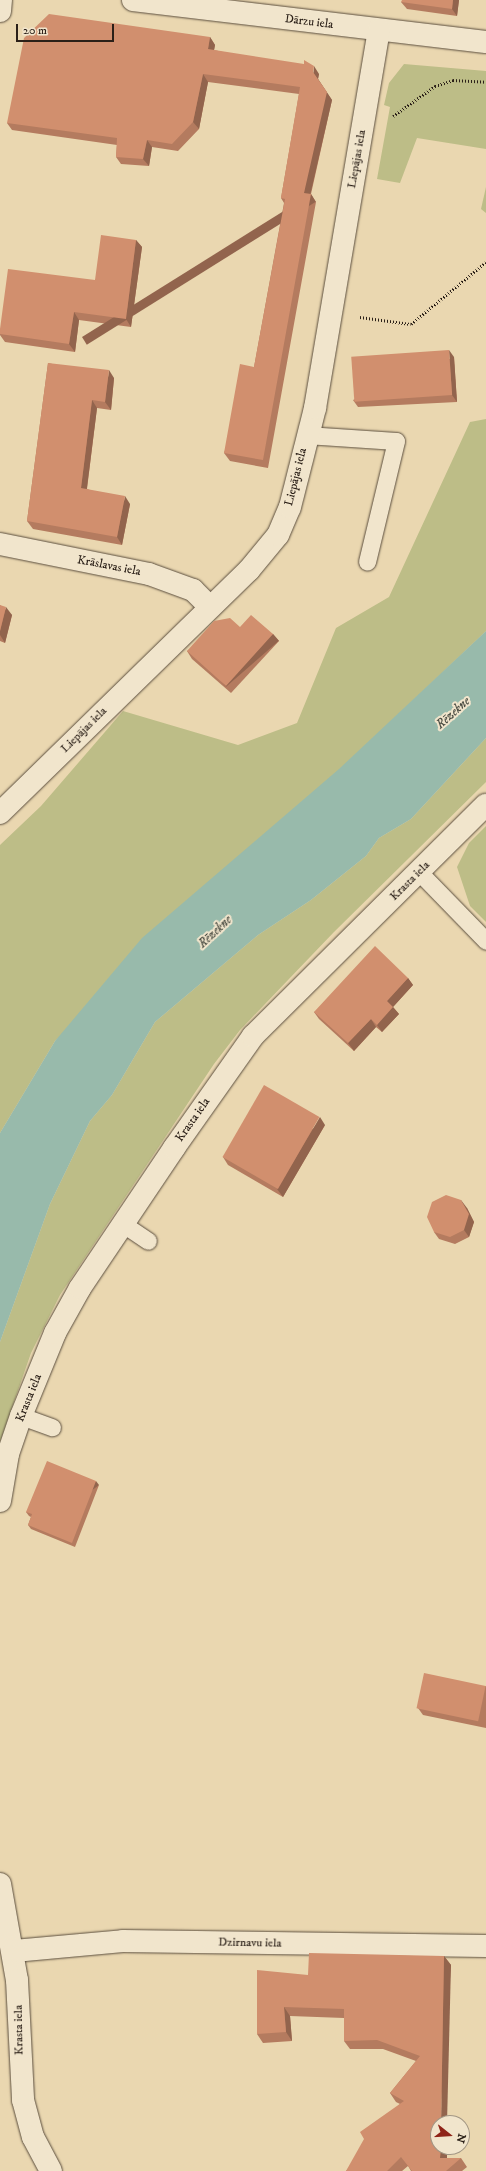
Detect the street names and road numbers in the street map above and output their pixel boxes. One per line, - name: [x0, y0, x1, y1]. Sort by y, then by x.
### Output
- street label: Dārzu iela: [284, 12, 334, 32]
- street label: Liepājas iela: [345, 129, 369, 189]
- street label: Liepājas iela: [282, 447, 310, 507]
- street label: Krāslavas iela: [76, 553, 142, 579]
- street label: Liepājas iela: [58, 704, 110, 756]
- street label: Krasta iela: [387, 858, 433, 904]
- street label: Krasta iela: [173, 1095, 213, 1145]
- street label: Krasta iela: [13, 1372, 45, 1424]
- street label: Dzirnavu iela: [218, 1935, 282, 1951]
- street label: Krasta iela: [11, 2005, 27, 2055]

